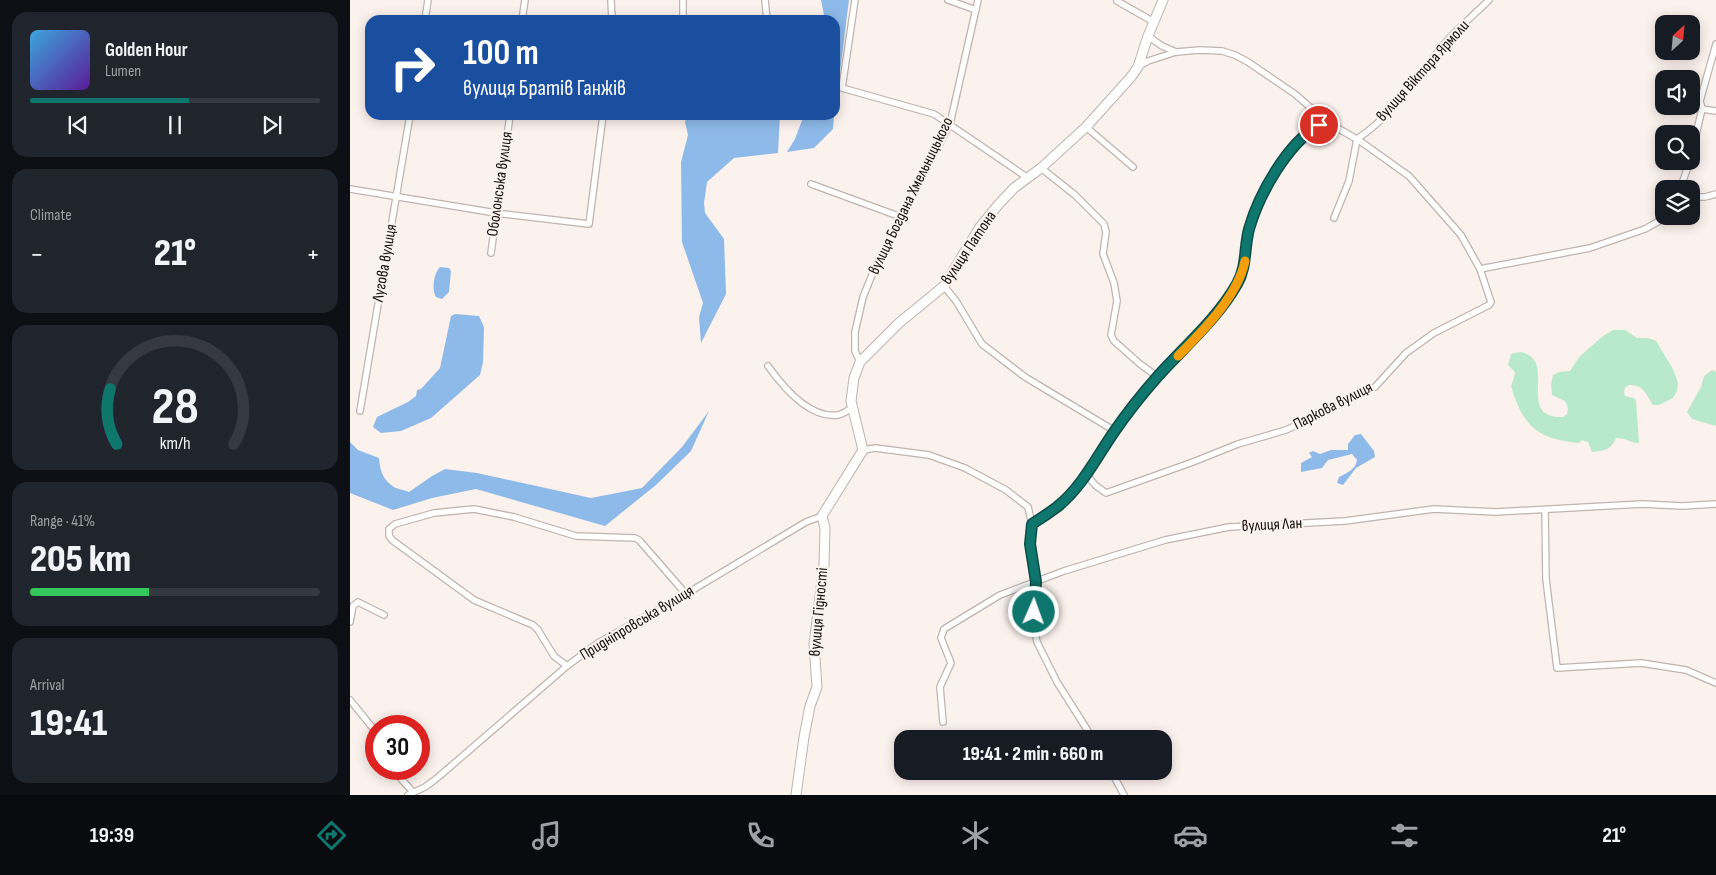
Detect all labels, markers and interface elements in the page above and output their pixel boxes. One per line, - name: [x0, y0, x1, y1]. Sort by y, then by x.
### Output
- north arrow: [1655, 15, 1700, 60]
- map controls: [1655, 15, 1700, 225]
- street label: вулиця Віктора Ярмоли: [1373, 16, 1473, 126]
- text: 100 m: [463, 32, 539, 75]
- icon: right: [380, 35, 445, 100]
- text: Golden Hour: [105, 39, 188, 62]
- text: Lumen: [105, 62, 141, 81]
- button: sound: [1655, 70, 1700, 115]
- text: вулиця Братів Ганжів: [463, 75, 626, 102]
- pin: [1298, 104, 1340, 146]
- icon: previous: [64, 111, 92, 139]
- icon: pause: [161, 111, 189, 139]
- icon: next: [258, 111, 286, 139]
- icon: arrive: [1305, 111, 1333, 139]
- street label: вулиця Богдана Хмельницького: [865, 114, 957, 278]
- button: search: [1655, 125, 1700, 170]
- street label: Оболонська вулиця: [483, 130, 517, 238]
- button: layers: [1655, 180, 1700, 225]
- text: Climate: [30, 206, 72, 225]
- street label: вулиця Патона: [937, 208, 1001, 288]
- street label: Лугова вулиця: [369, 223, 401, 304]
- text: 21°: [154, 231, 196, 276]
- text: −: [30, 238, 44, 271]
- text: +: [306, 238, 320, 271]
- text: 28: [151, 376, 199, 439]
- street label: Паркова вулиця: [1290, 378, 1376, 434]
- text: km/h: [160, 433, 190, 454]
- text: Range · 41%: [30, 512, 95, 531]
- street label: вулиця Лан: [1241, 514, 1303, 536]
- text: 205 km: [30, 537, 131, 582]
- street label: вулиця Гідності: [806, 567, 832, 657]
- street label: Придніпровська вулиця: [576, 581, 698, 665]
- position arrow: [1007, 585, 1059, 637]
- text: Arrival: [30, 676, 64, 695]
- text: 19:41: [30, 701, 107, 746]
- speed limit sign: 30: [365, 715, 430, 780]
- text: 19:41 · 2 min · 660 m: [963, 743, 1103, 766]
- icon: directions: [314, 818, 349, 853]
- icon: music: [529, 818, 564, 853]
- icon: phone: [743, 818, 778, 853]
- icon: climate: [958, 818, 993, 853]
- icon: car: [1173, 818, 1208, 853]
- icon: filters: [1387, 818, 1422, 853]
- text: 19:39: [90, 822, 134, 849]
- text: 21°: [1602, 822, 1626, 849]

